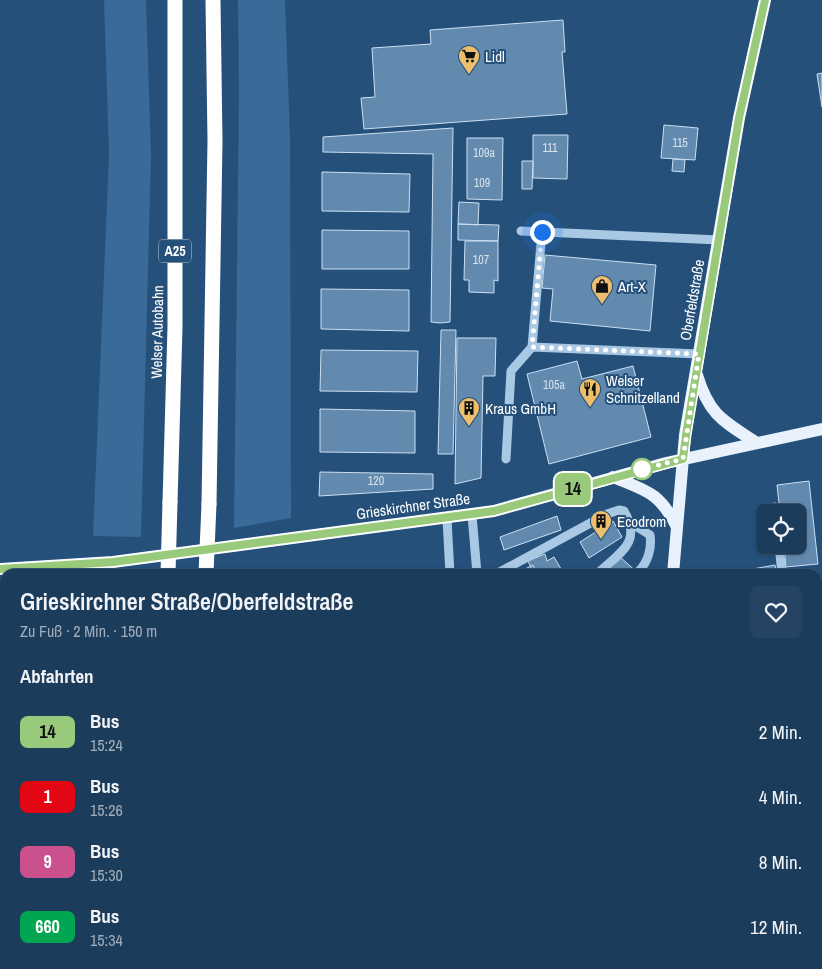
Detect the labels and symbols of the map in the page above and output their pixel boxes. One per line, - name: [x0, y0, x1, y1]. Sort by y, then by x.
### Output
- supermarket icon: Lidl: [457, 44, 481, 75]
- place label: Lidl: [485, 46, 505, 67]
- house number: 115: [672, 135, 688, 151]
- house number: 111: [543, 140, 558, 156]
- house number: 109a: [473, 145, 495, 161]
- house number: 109: [474, 175, 490, 191]
- your location: [530, 220, 555, 245]
- road number: A25: [159, 240, 191, 262]
- house number: 107: [473, 252, 490, 268]
- street label: Oberfeldstraße: [675, 258, 709, 342]
- shop icon: Art-X: [590, 274, 614, 305]
- place label: Art-X: [617, 276, 647, 297]
- street label: Welser Autobahn: [146, 285, 168, 379]
- place label: Welser Schnitzelland: [606, 370, 680, 408]
- house number: 105a: [543, 377, 565, 393]
- restaurant icon: Welser Schnitzelland: [578, 377, 602, 408]
- building icon: Kraus GmbH: [457, 396, 481, 427]
- place label: Kraus GmbH: [485, 398, 556, 419]
- unlabelled marker: [631, 458, 653, 480]
- house number: 120: [368, 473, 384, 489]
- line badge: 14: [550, 473, 596, 505]
- street label: Grieskirchner Straße: [355, 488, 471, 524]
- building icon: Ecodrom: [589, 509, 613, 540]
- place label: Ecodrom: [617, 511, 666, 532]

